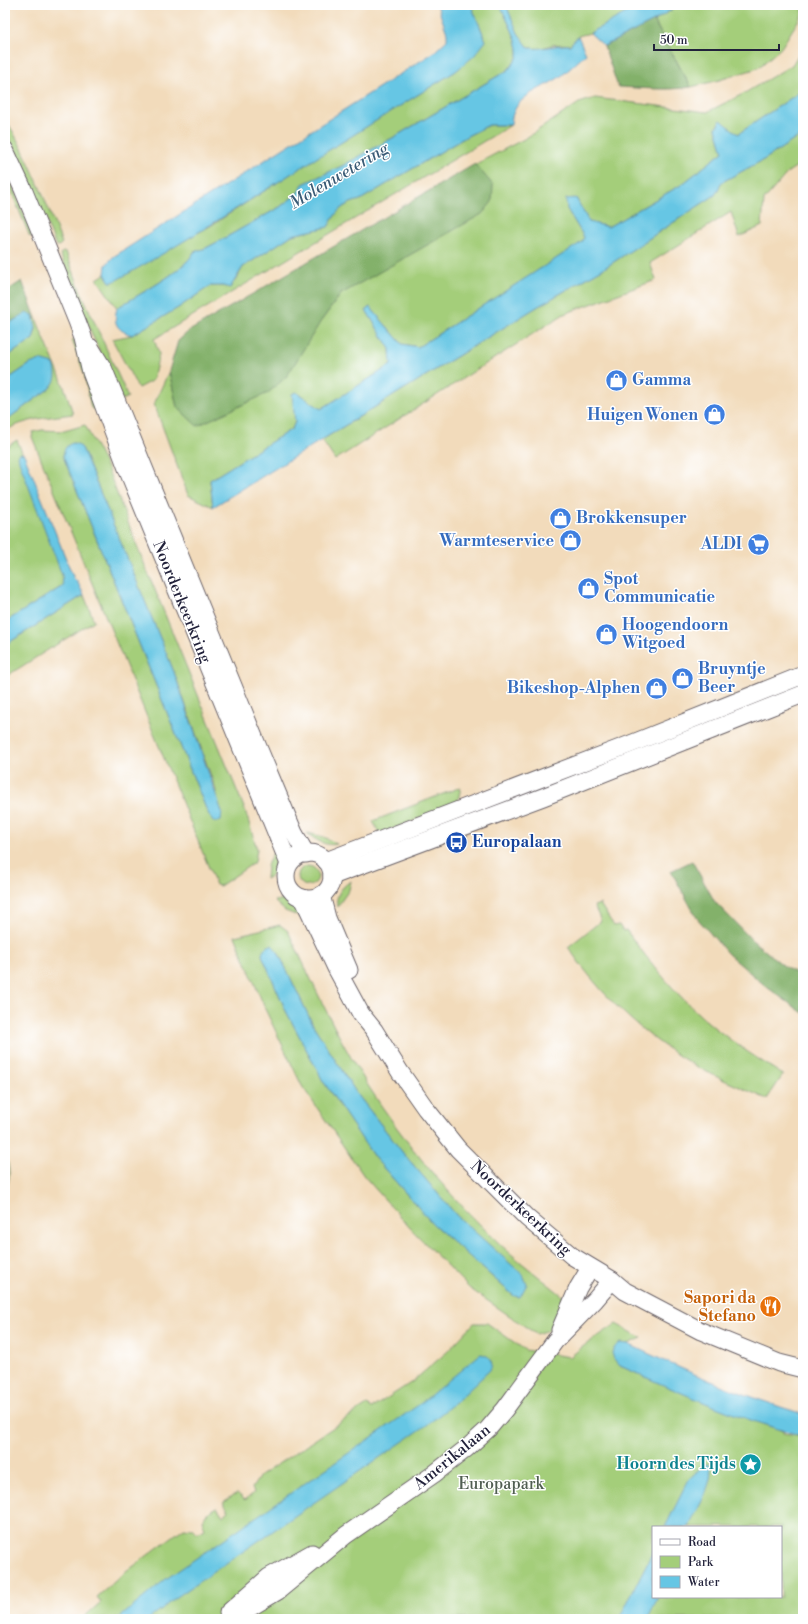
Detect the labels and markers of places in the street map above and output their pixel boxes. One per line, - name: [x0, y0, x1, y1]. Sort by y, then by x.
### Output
- shop icon: Gamma: [603, 367, 629, 393]
- place label: Gamma: [632, 370, 691, 390]
- shop icon: Huigen Wonen: [701, 402, 727, 428]
- place label: Huigen Wonen: [587, 405, 698, 425]
- shop icon: Brokkensuper: [548, 505, 574, 531]
- place label: Brokkensuper: [576, 508, 687, 528]
- shop icon: Warmteservice: [557, 528, 583, 554]
- place label: Warmteservice: [438, 531, 554, 551]
- supermarket icon: ALDI: [745, 531, 771, 557]
- place label: ALDI: [700, 534, 742, 554]
- place label: Spot Communicatie: [604, 569, 715, 607]
- shop icon: Spot Communicatie: [575, 575, 601, 601]
- place label: Hoogendoorn Witgoed: [621, 615, 729, 653]
- shop icon: Hoogendoorn Witgoed: [593, 621, 619, 647]
- place label: Bruyntje Beer: [698, 659, 766, 697]
- shop icon: Bruyntje Beer: [669, 665, 695, 691]
- shop icon: Bikeshop-Alphen: [643, 675, 669, 701]
- place label: Bikeshop-Alphen: [507, 678, 640, 698]
- bus stop icon: Europalaan: [444, 829, 470, 855]
- place label: Europalaan: [472, 832, 562, 852]
- place label: Sapori da Stefano: [684, 1288, 756, 1326]
- restaurant icon: Sapori da Stefano: [758, 1294, 784, 1320]
- place icon: Hoorn des Tijds: [738, 1451, 764, 1477]
- place label: Hoorn des Tijds: [617, 1454, 736, 1474]

